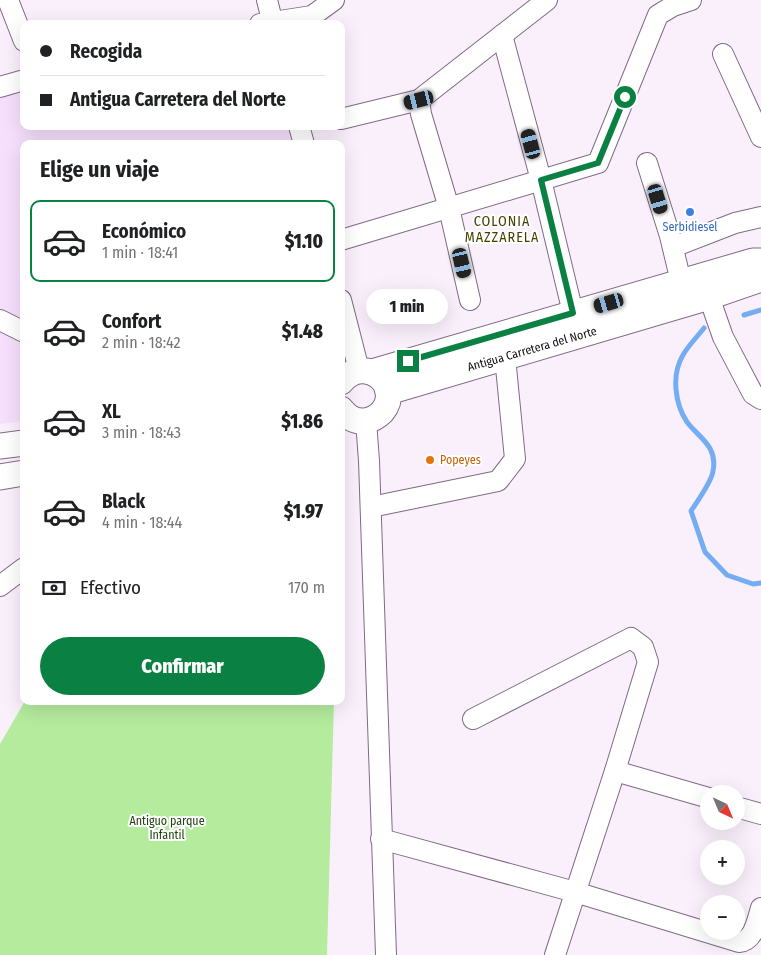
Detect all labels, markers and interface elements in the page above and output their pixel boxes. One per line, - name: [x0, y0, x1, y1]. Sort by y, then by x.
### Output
- text: Recogida: [70, 40, 142, 63]
- route start: [614, 86, 636, 108]
- text: Antigua Carretera del Norte: [70, 88, 286, 111]
- car: [402, 89, 435, 111]
- car: [519, 128, 542, 160]
- text: Elige un viaje: [40, 156, 159, 183]
- car: [646, 182, 669, 216]
- marker: Serbidiesel: [684, 206, 696, 218]
- district label: COLONIA MAZZARELA: [465, 213, 539, 246]
- icon: car: [42, 219, 87, 264]
- text: Económico: [102, 220, 186, 243]
- place label: Serbidiesel: [662, 220, 718, 234]
- text: $1.10: [285, 230, 323, 253]
- text: 1 min · 18:41: [102, 243, 178, 262]
- car: [451, 247, 472, 279]
- callout: 1 min: [367, 288, 449, 324]
- car: [592, 292, 625, 314]
- text: 1 min: [390, 297, 424, 316]
- icon: car: [42, 309, 87, 354]
- text: Confort: [102, 310, 162, 333]
- text: $1.48: [282, 320, 323, 343]
- street label: Antigua Carretera del Norte: [466, 324, 598, 374]
- text: 2 min · 18:42: [102, 333, 181, 352]
- route end: [397, 350, 419, 372]
- icon: car: [42, 399, 87, 444]
- text: XL: [102, 400, 121, 423]
- text: $1.86: [281, 410, 323, 433]
- text: 3 min · 18:43: [102, 423, 181, 442]
- place label: Popeyes: [440, 453, 481, 467]
- marker: Popeyes: [424, 454, 436, 466]
- icon: car: [42, 489, 87, 534]
- text: Black: [102, 490, 145, 513]
- text: $1.97: [284, 500, 323, 523]
- text: 4 min · 18:44: [102, 513, 182, 532]
- icon: cash: [40, 574, 68, 602]
- text: Efectivo: [80, 576, 141, 599]
- text: 170 m: [288, 578, 325, 597]
- button: Confirmar: [40, 637, 325, 695]
- north arrow: [700, 785, 745, 830]
- map controls: [700, 785, 745, 940]
- park label: Antiguo parque Infantil: [129, 814, 205, 842]
- button: +: [700, 840, 745, 885]
- button: −: [700, 895, 745, 940]

